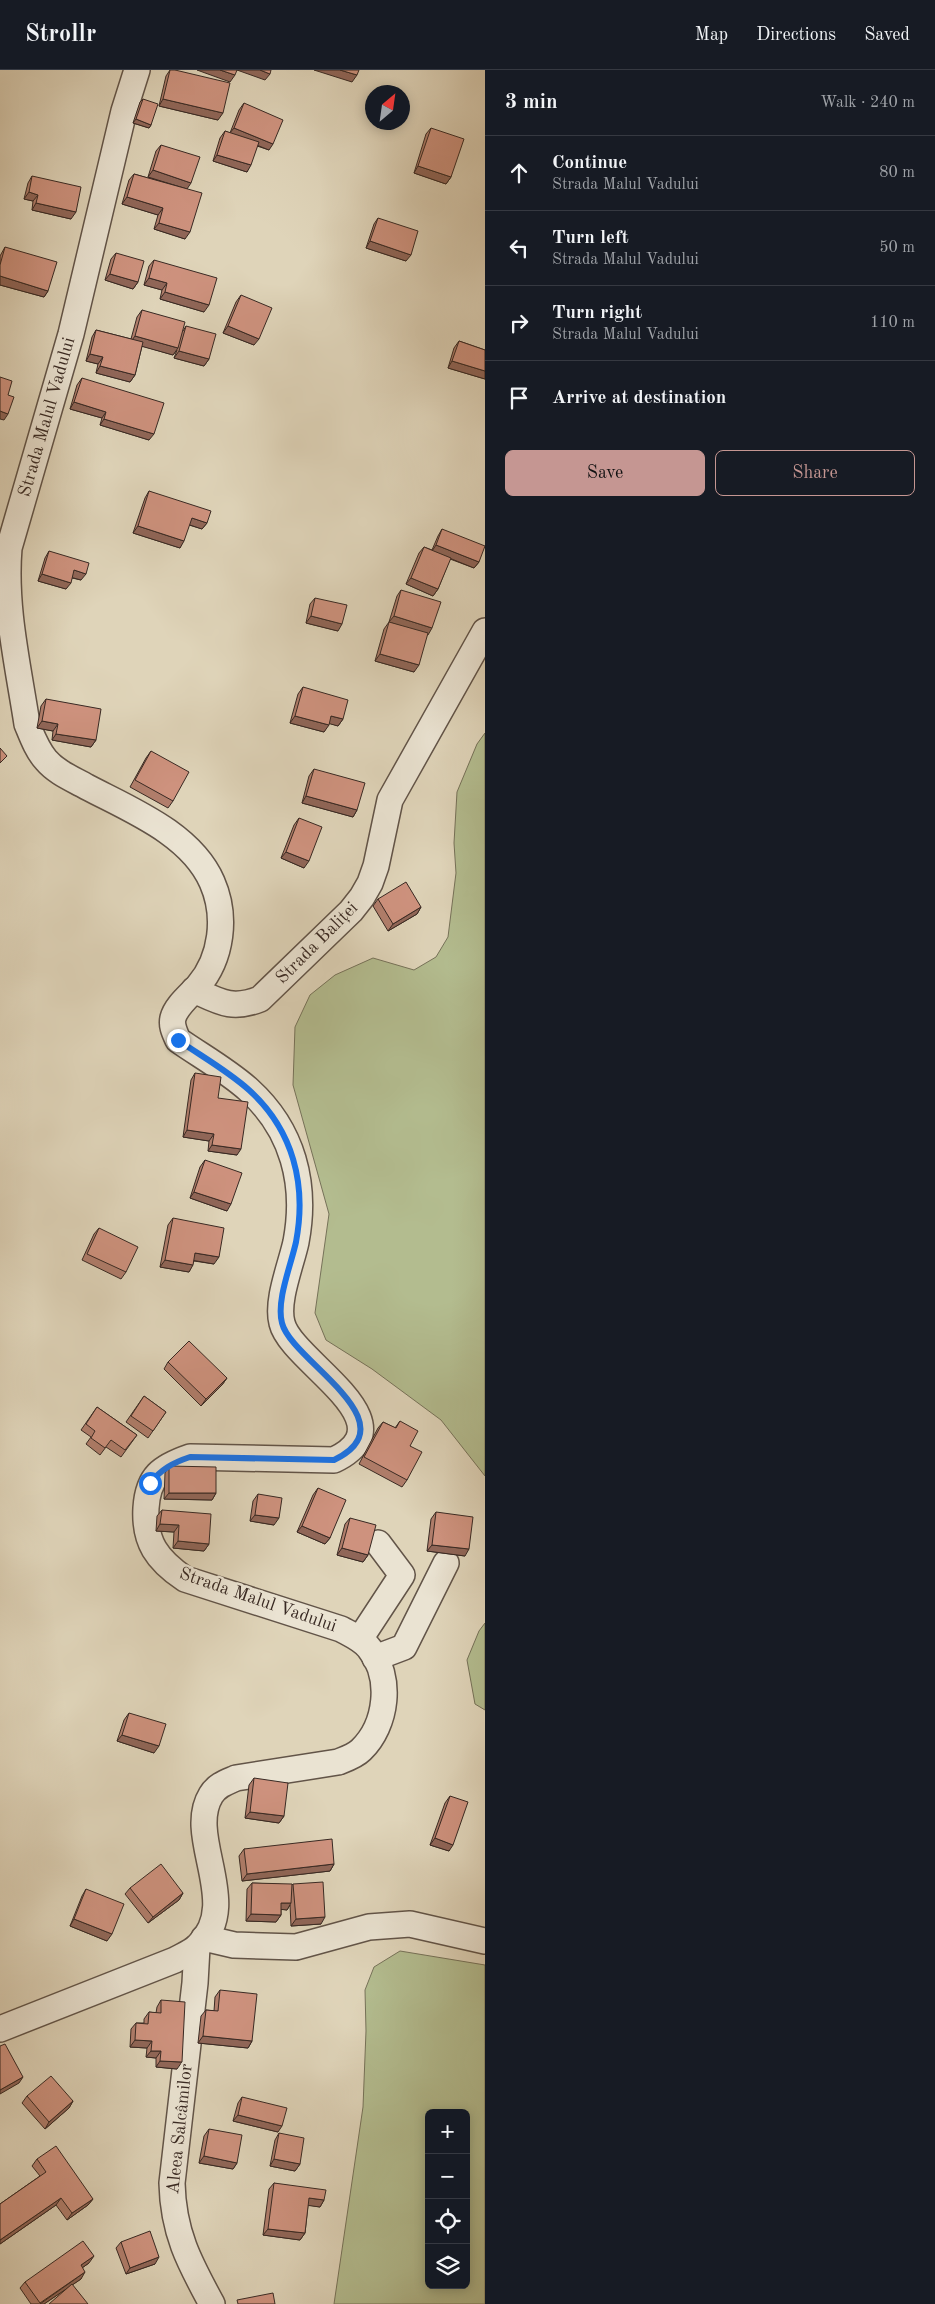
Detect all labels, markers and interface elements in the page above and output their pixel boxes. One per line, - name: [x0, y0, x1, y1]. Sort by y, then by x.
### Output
- text: Strollr: [25, 23, 96, 47]
- text: Map: [695, 26, 728, 44]
- text: Directions: [756, 26, 836, 44]
- text: Saved: [864, 26, 910, 44]
- north arrow: [365, 85, 410, 130]
- text: 3 min: [505, 92, 558, 113]
- text: Walk · 240 m: [820, 95, 915, 111]
- text: Continue: [552, 154, 627, 173]
- icon: ahead: [505, 159, 533, 187]
- text: 80 m: [879, 165, 915, 181]
- text: Strada Malul Vadului: [552, 177, 699, 193]
- text: Turn left: [552, 229, 629, 248]
- icon: left: [505, 234, 533, 262]
- text: 50 m: [879, 240, 915, 256]
- text: Strada Malul Vadului: [552, 252, 699, 268]
- text: Turn right: [552, 304, 642, 323]
- icon: right: [505, 309, 533, 337]
- text: 110 m: [870, 315, 915, 331]
- text: Strada Malul Vadului: [552, 327, 699, 343]
- street label: Strada Malul Vadului: [16, 335, 78, 499]
- icon: arrive: [505, 384, 533, 412]
- text: Arrive at destination: [552, 389, 726, 408]
- button: Save: [505, 450, 705, 496]
- button: Share: [715, 450, 915, 496]
- street label: Strada Baliței: [273, 899, 362, 988]
- route end: [167, 1029, 190, 1052]
- route start: [139, 1472, 162, 1495]
- street label: Strada Malul Vadului: [177, 1565, 339, 1635]
- street label: Aleea Salcâmilor: [164, 2062, 196, 2195]
- map controls: [425, 2109, 470, 2289]
- button: +: [425, 2109, 470, 2154]
- button: −: [425, 2154, 470, 2199]
- button: locate: [425, 2199, 470, 2244]
- button: layers: [425, 2244, 470, 2289]

